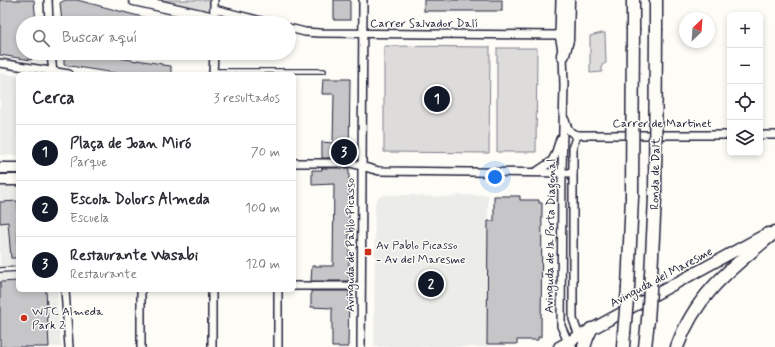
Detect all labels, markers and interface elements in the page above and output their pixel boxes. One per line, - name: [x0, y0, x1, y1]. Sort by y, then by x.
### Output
- north arrow: [679, 12, 715, 48]
- map controls: [727, 12, 763, 156]
- button: +: [727, 12, 763, 48]
- search box: [16, 16, 296, 60]
- street label: Carrer Salvador Dalí: [370, 16, 478, 32]
- icon: search: [30, 27, 52, 49]
- text: Buscar aquí: [62, 28, 137, 48]
- button: −: [727, 48, 763, 84]
- pin: 1: [424, 84, 450, 114]
- button: locate: [727, 84, 763, 120]
- text: Cerca: [32, 87, 75, 109]
- text: 3 resultados: [214, 90, 280, 107]
- street label: Carrer de Martinet: [612, 116, 712, 132]
- button: layers: [727, 120, 763, 156]
- text: Plaça de Joan Miró: [70, 134, 192, 154]
- pin: 3: [331, 137, 357, 167]
- street label: Ronda de Dalt: [647, 138, 665, 210]
- text: 1: [42, 144, 48, 161]
- text: 70 m: [251, 144, 280, 161]
- text: Parque: [70, 154, 107, 171]
- street label: Avinguda de la Porta Diagonal: [542, 159, 561, 313]
- your location: [485, 167, 505, 187]
- street label: Avinguda de Pablo Picasso: [343, 178, 359, 312]
- text: Escola Dolors Almeda: [70, 190, 210, 210]
- text: 2: [42, 200, 48, 217]
- text: 100 m: [245, 200, 280, 217]
- text: Escuela: [70, 210, 109, 227]
- place label: Av Pablo Picasso - Av del Maresme: [376, 238, 465, 268]
- street label: Avinguda del Maresme: [607, 244, 716, 312]
- text: Restaurante Wasabi: [70, 246, 198, 266]
- marker: Av Pablo Picasso - Av del Maresme: [363, 247, 373, 257]
- text: 3: [42, 256, 48, 273]
- text: 120 m: [246, 256, 280, 273]
- text: Restaurante: [70, 266, 137, 283]
- pin: 2: [418, 269, 444, 299]
- place label: WTC Almeda Park 2: [32, 304, 104, 334]
- marker: WTC Almeda Park 2: [19, 313, 29, 323]

